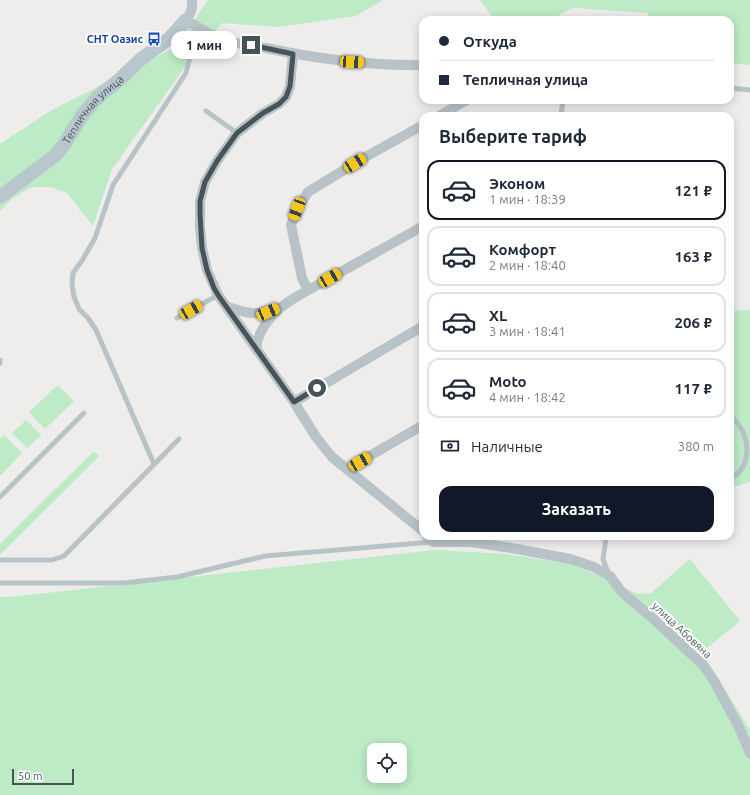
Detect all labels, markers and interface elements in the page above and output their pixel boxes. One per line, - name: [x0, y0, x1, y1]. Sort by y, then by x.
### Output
- bus stop icon: СНТ Оазис: [146, 31, 162, 47]
- callout: 1 мин: [171, 31, 237, 59]
- place label: СНТ Оазис: [87, 33, 144, 45]
- text: Откуда: [463, 33, 517, 50]
- route end: [242, 36, 260, 54]
- text: 1 мин: [186, 38, 222, 52]
- car: [340, 55, 364, 69]
- text: Тепличная улица: [463, 71, 588, 88]
- street label: Тепличная улица: [60, 73, 126, 146]
- text: Выберите тариф: [439, 126, 587, 146]
- car: [342, 152, 368, 174]
- icon: car: [441, 172, 477, 208]
- text: Эконом: [489, 175, 545, 192]
- text: 121 ₽: [675, 182, 712, 199]
- text: 1 мин · 18:39: [489, 192, 566, 206]
- car: [287, 196, 307, 222]
- icon: car: [441, 238, 477, 274]
- text: Комфорт: [489, 241, 556, 258]
- text: 163 ₽: [675, 248, 712, 265]
- text: 2 мин · 18:40: [489, 258, 566, 272]
- car: [317, 267, 343, 289]
- car: [178, 299, 204, 321]
- car: [255, 302, 281, 322]
- icon: car: [441, 304, 477, 340]
- text: XL: [489, 307, 507, 324]
- text: 206 ₽: [675, 314, 712, 331]
- text: 3 мин · 18:41: [489, 324, 566, 338]
- icon: car: [441, 370, 477, 406]
- text: Moto: [489, 373, 527, 390]
- route start: [308, 379, 326, 397]
- text: 117 ₽: [675, 380, 712, 397]
- text: 4 мин · 18:42: [489, 390, 566, 404]
- icon: cash: [439, 435, 461, 457]
- text: Наличные: [471, 438, 543, 455]
- text: 380 m: [678, 439, 714, 453]
- car: [347, 451, 373, 473]
- button: Заказать: [439, 486, 714, 532]
- street label: улица Абовяна: [650, 599, 714, 661]
- map controls: [367, 743, 407, 783]
- button: locate: [367, 743, 407, 783]
- scale bar: [12, 767, 74, 786]
- text: 50 m: [18, 770, 42, 782]

